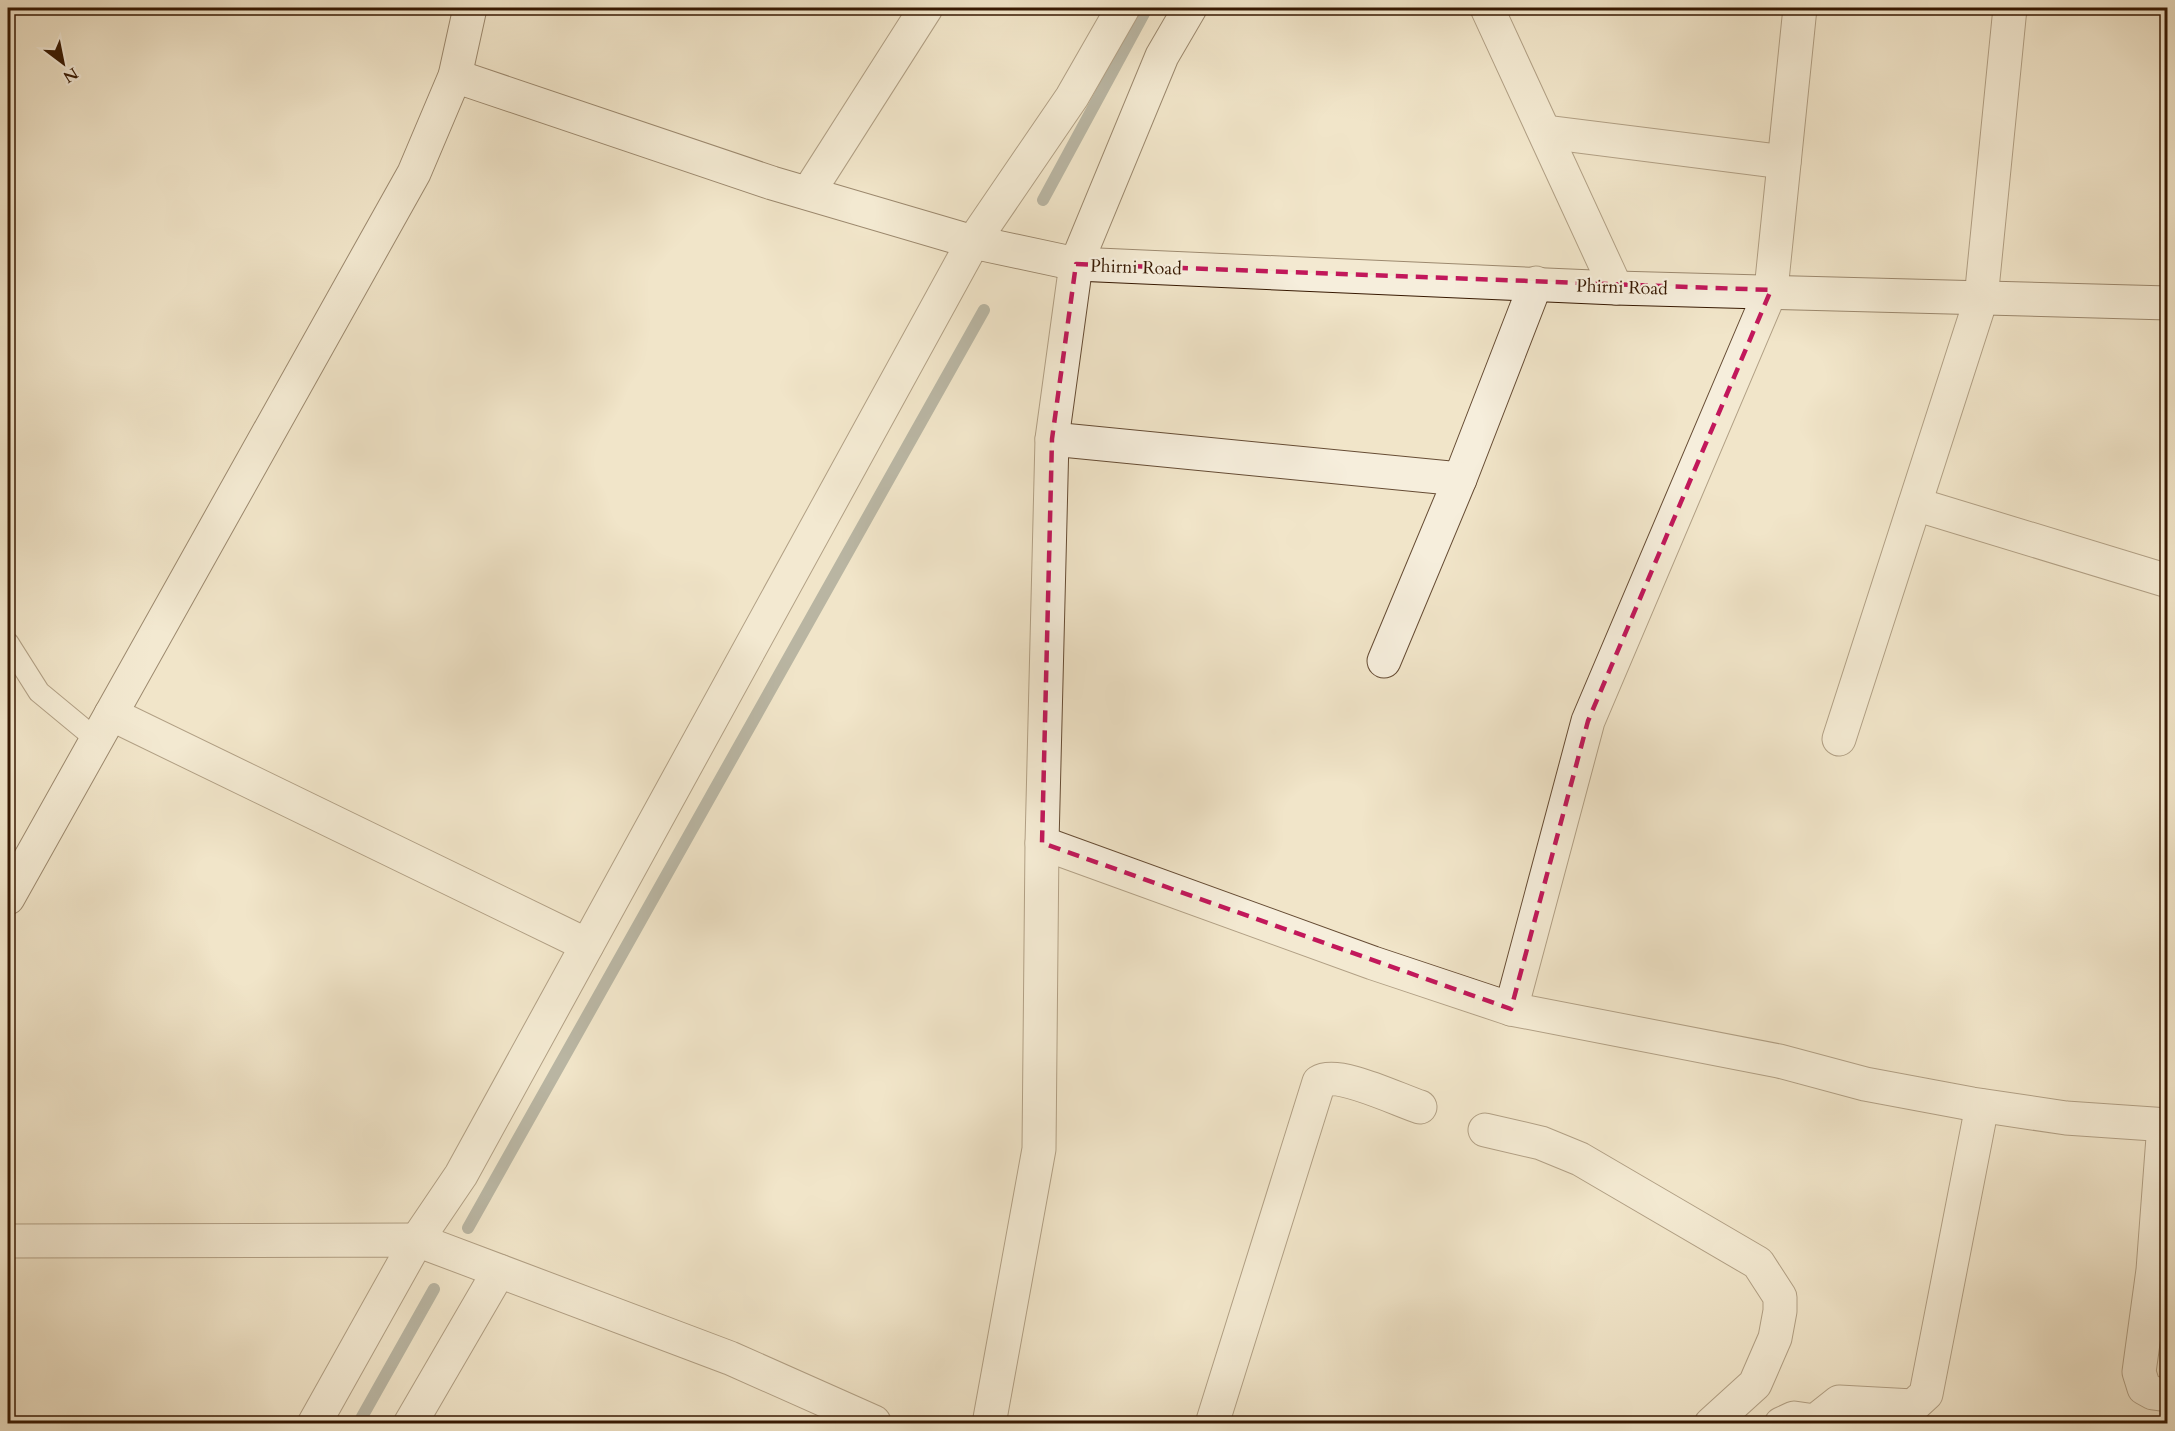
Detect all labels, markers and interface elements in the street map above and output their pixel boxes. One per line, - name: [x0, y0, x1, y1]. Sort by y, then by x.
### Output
- north arrow: [33, 33, 93, 93]
- text: N: [59, 62, 82, 88]
- street label: Phirni Road: [1090, 253, 1183, 282]
- street label: Phirni Road: [1576, 273, 1669, 302]

